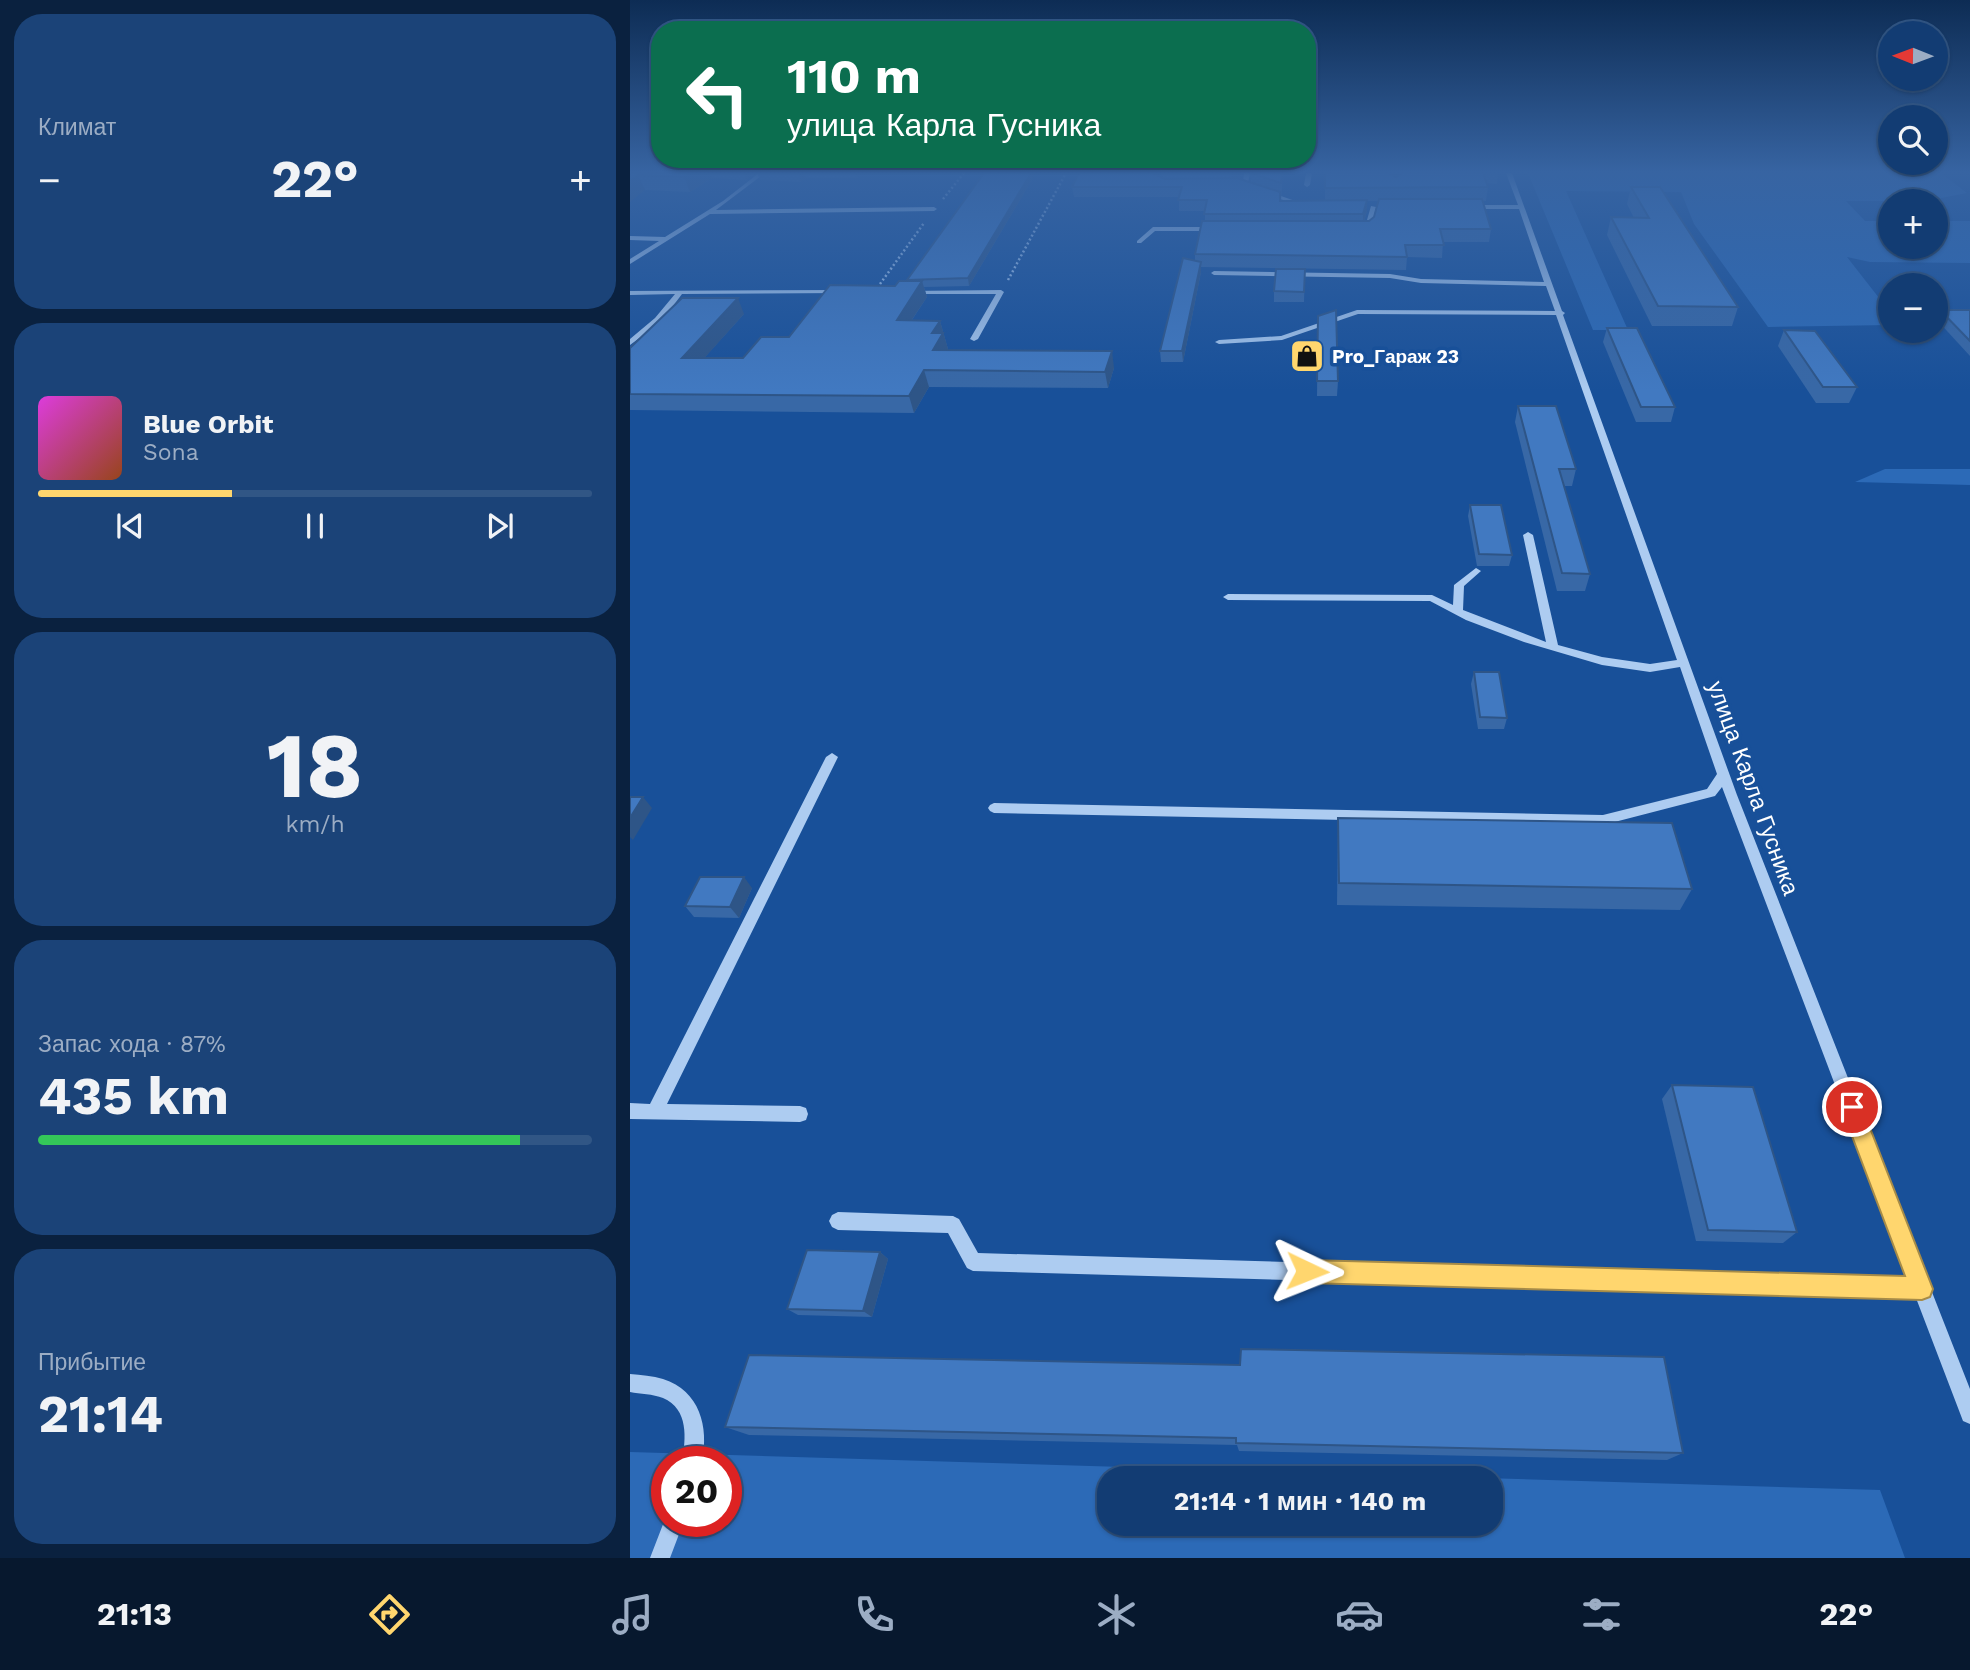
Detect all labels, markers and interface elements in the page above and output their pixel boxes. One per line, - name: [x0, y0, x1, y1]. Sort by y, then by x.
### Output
- north arrow: [1878, 21, 1948, 91]
- map controls: [1878, 21, 1948, 343]
- text: 110 m: [787, 47, 921, 105]
- icon: left: [672, 49, 763, 140]
- button: search: [1878, 105, 1948, 175]
- text: улица Карла Гусника: [787, 106, 1101, 144]
- text: Климат: [38, 114, 116, 141]
- text: 22°: [271, 149, 359, 210]
- text: −: [38, 158, 61, 202]
- text: +: [569, 158, 592, 202]
- button: +: [1878, 189, 1948, 259]
- button: −: [1878, 273, 1948, 343]
- shop icon: Pro_Гараж 23: [1288, 337, 1326, 375]
- place label: Pro_Гараж 23: [1332, 345, 1459, 368]
- text: Blue Orbit: [143, 409, 273, 439]
- text: Sona: [143, 439, 199, 466]
- icon: previous: [111, 507, 149, 545]
- icon: pause: [296, 507, 334, 545]
- icon: next: [481, 507, 519, 545]
- street label: улица Карла Гусника: [1702, 677, 1804, 899]
- text: 18: [267, 712, 363, 819]
- text: km/h: [285, 811, 345, 838]
- text: Запас хода · 87%: [38, 1031, 226, 1058]
- text: 435 km: [38, 1066, 229, 1127]
- pin: [1822, 1077, 1882, 1137]
- icon: arrive: [1833, 1088, 1871, 1126]
- position arrow: [1270, 1234, 1344, 1308]
- text: Прибытие: [38, 1349, 146, 1376]
- text: 21:14: [38, 1384, 163, 1445]
- speed limit sign: 20: [651, 1446, 742, 1537]
- text: 21:14 · 1 мин · 140 m: [1174, 1486, 1426, 1516]
- icon: directions: [365, 1590, 414, 1639]
- icon: music: [608, 1590, 657, 1639]
- icon: phone: [850, 1590, 899, 1639]
- icon: climate: [1092, 1590, 1141, 1639]
- icon: car: [1335, 1590, 1384, 1639]
- icon: filters: [1577, 1590, 1626, 1639]
- text: 21:13: [97, 1595, 172, 1633]
- text: 22°: [1819, 1595, 1873, 1633]

